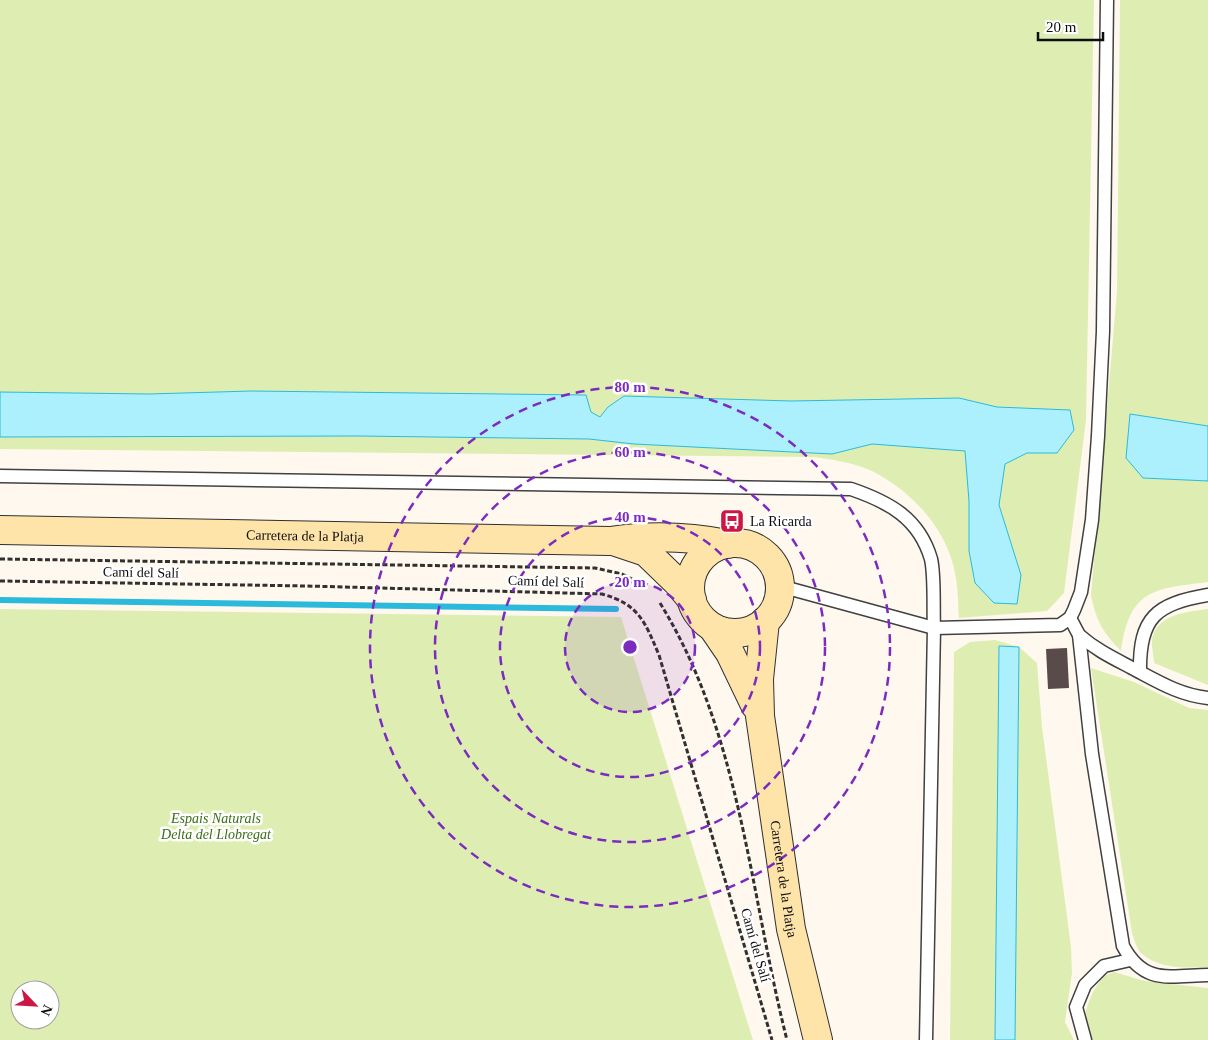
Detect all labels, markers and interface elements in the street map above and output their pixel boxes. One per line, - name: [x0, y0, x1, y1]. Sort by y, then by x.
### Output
- scale bar: [1038, 10, 1103, 42]
- text: 20 m: [1046, 19, 1077, 35]
- text: 80 m: [614, 379, 646, 395]
- text: 60 m: [614, 444, 646, 460]
- bus stop icon: La Ricarda: [719, 508, 745, 534]
- text: 40 m: [614, 509, 646, 525]
- place label: La Ricarda: [750, 514, 813, 529]
- street label: Carretera de la Platja: [246, 527, 365, 545]
- street label: Camí del Salí: [103, 564, 179, 581]
- street label: Camí del Salí: [508, 573, 584, 590]
- text: 20 m: [614, 574, 646, 590]
- centre of rings: [621, 638, 639, 656]
- park label: Espais Naturals Delta del Llobregat: [160, 811, 272, 842]
- street label: Carretera de la Platja: [767, 820, 800, 940]
- street label: Camí del Salí: [738, 906, 773, 984]
- north arrow: [10, 980, 60, 1030]
- text: N: [37, 1003, 55, 1018]

